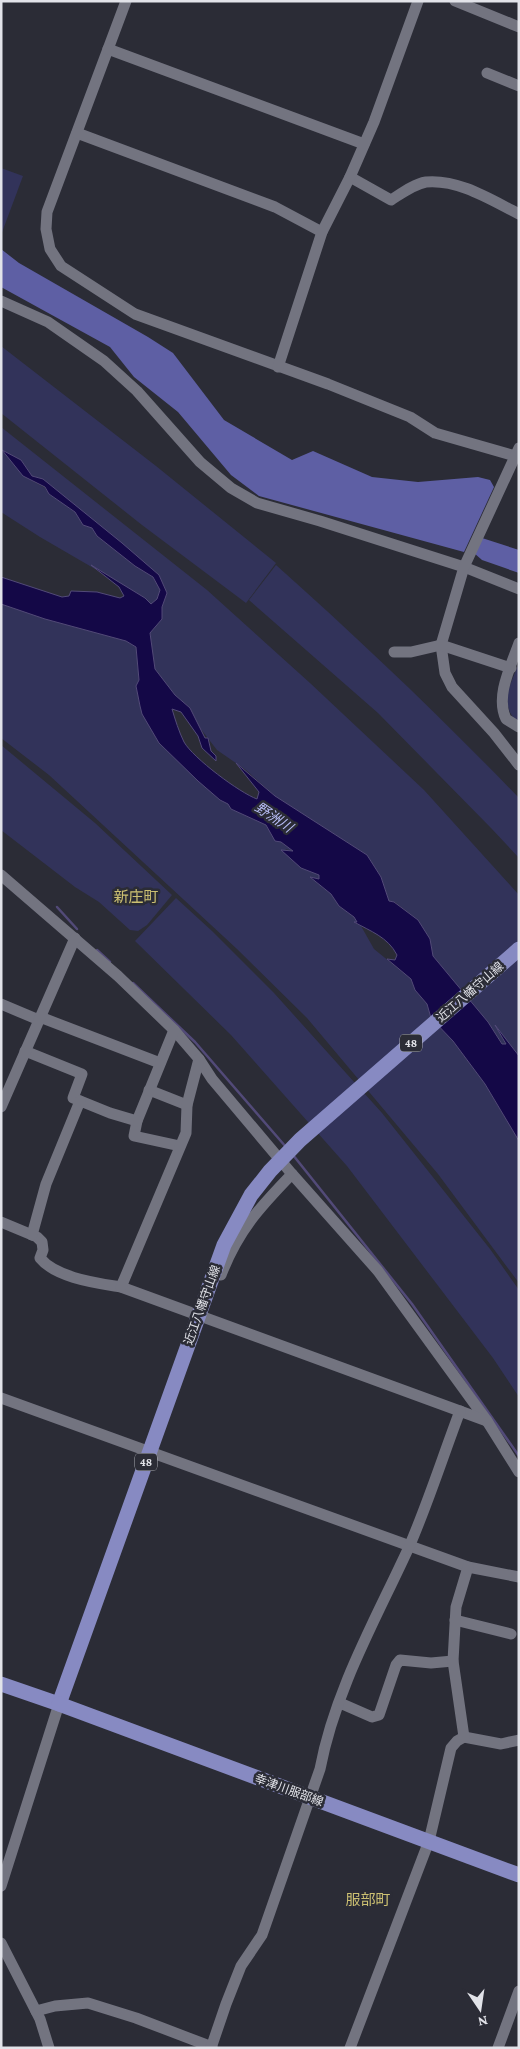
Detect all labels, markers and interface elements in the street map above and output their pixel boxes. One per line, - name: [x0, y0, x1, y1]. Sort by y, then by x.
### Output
- water label: 野洲川: [252, 799, 298, 836]
- district label: 新庄町: [113, 889, 159, 905]
- street label: 近江八幡守山線: [434, 959, 506, 1025]
- road number: 48: [400, 1034, 422, 1052]
- street label: 近江八幡守山線: [181, 1263, 223, 1347]
- road number: 48: [135, 1454, 157, 1470]
- street label: 幸津川服部線: [253, 1771, 325, 1809]
- district label: 服部町: [345, 1892, 391, 1908]
- north arrow: [455, 1984, 505, 2034]
- text: N: [476, 2013, 489, 2031]

